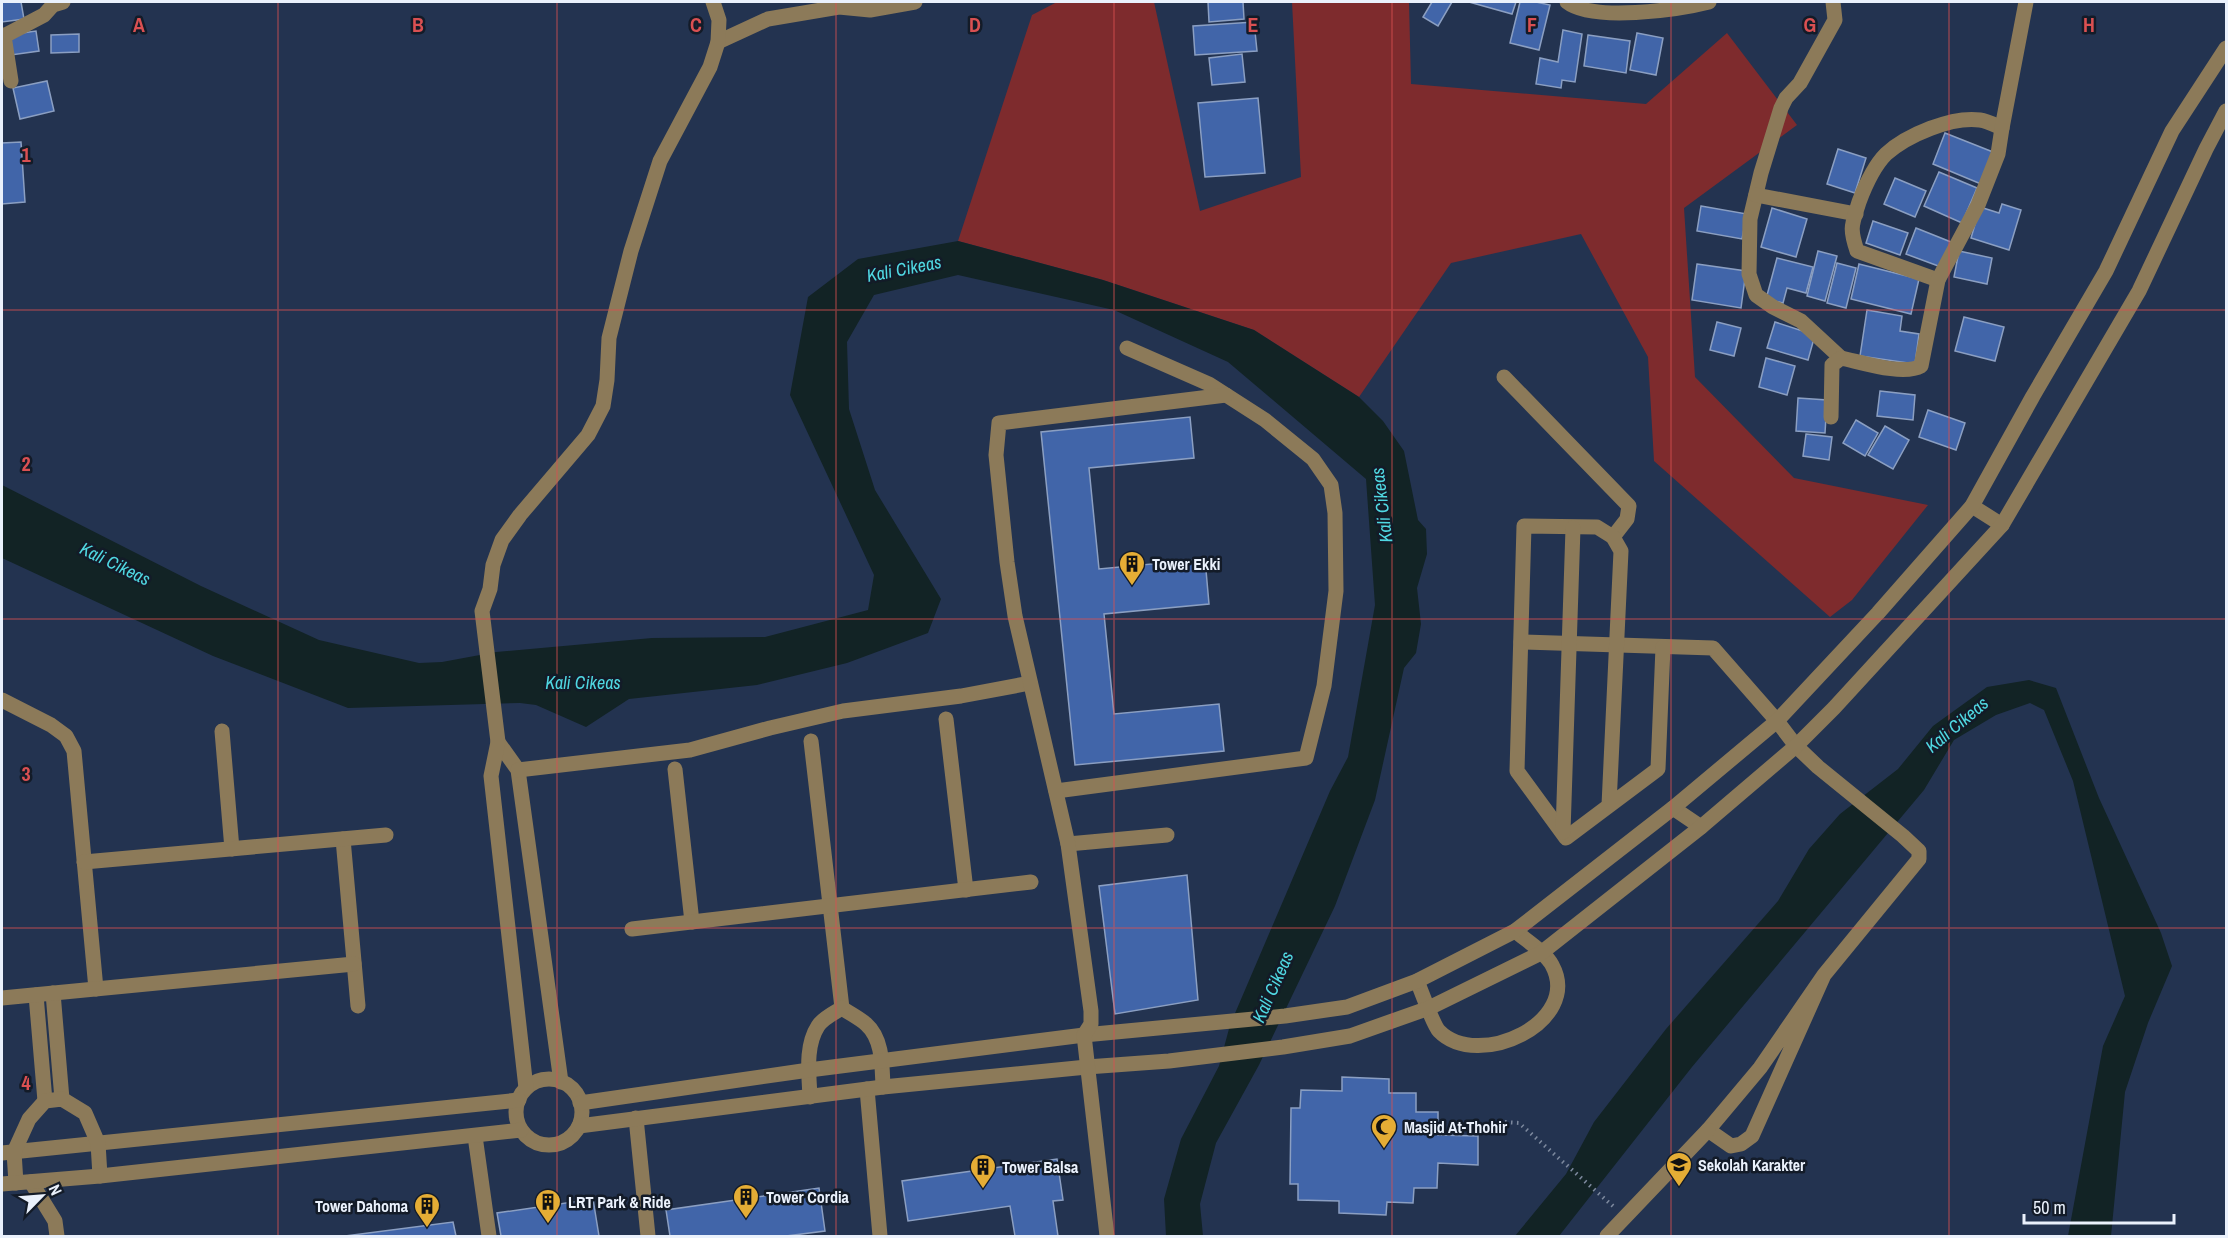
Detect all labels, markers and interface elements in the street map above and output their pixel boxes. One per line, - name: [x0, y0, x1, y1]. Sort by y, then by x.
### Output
- text: A: [133, 11, 145, 38]
- text: B: [412, 11, 424, 38]
- text: C: [690, 11, 702, 38]
- text: D: [969, 11, 981, 38]
- text: E: [1248, 11, 1259, 38]
- text: F: [1527, 11, 1537, 38]
- text: G: [1804, 11, 1816, 38]
- text: H: [2083, 11, 2095, 38]
- text: 1: [21, 141, 31, 168]
- water label: Kali Cikeas: [864, 249, 943, 288]
- text: 2: [21, 450, 31, 477]
- water label: Kali Cikeas: [1364, 466, 1399, 544]
- water label: Kali Cikeas: [76, 536, 155, 591]
- building icon: Tower Ekki: [1117, 549, 1147, 587]
- place label: Tower Ekki: [1152, 553, 1220, 575]
- water label: Kali Cikeas: [545, 670, 621, 695]
- water label: Kali Cikeas: [1920, 691, 1994, 758]
- text: 3: [21, 760, 31, 787]
- water label: Kali Cikeas: [1246, 947, 1299, 1026]
- text: 4: [21, 1069, 31, 1096]
- mosque icon: Masjid At-Thohir: [1369, 1112, 1399, 1150]
- place label: Masjid At-Thohir: [1404, 1116, 1508, 1138]
- school or university icon: Sekolah Karakter: [1664, 1150, 1694, 1188]
- building icon: Tower Balsa: [968, 1152, 998, 1190]
- place label: Sekolah Karakter: [1698, 1154, 1806, 1176]
- place label: Tower Balsa: [1002, 1156, 1079, 1178]
- north arrow: [12, 1166, 72, 1226]
- text: N: [44, 1181, 68, 1199]
- building icon: Tower Cordia: [731, 1182, 761, 1220]
- place label: Tower Cordia: [766, 1186, 850, 1208]
- building icon: LRT Park & Ride: [533, 1187, 563, 1225]
- scale bar: [2024, 1187, 2174, 1225]
- building icon: Tower Dahoma: [412, 1191, 442, 1229]
- place label: LRT Park & Ride: [568, 1191, 671, 1213]
- place label: Tower Dahoma: [315, 1195, 409, 1217]
- text: 50 m: [2033, 1195, 2066, 1220]

